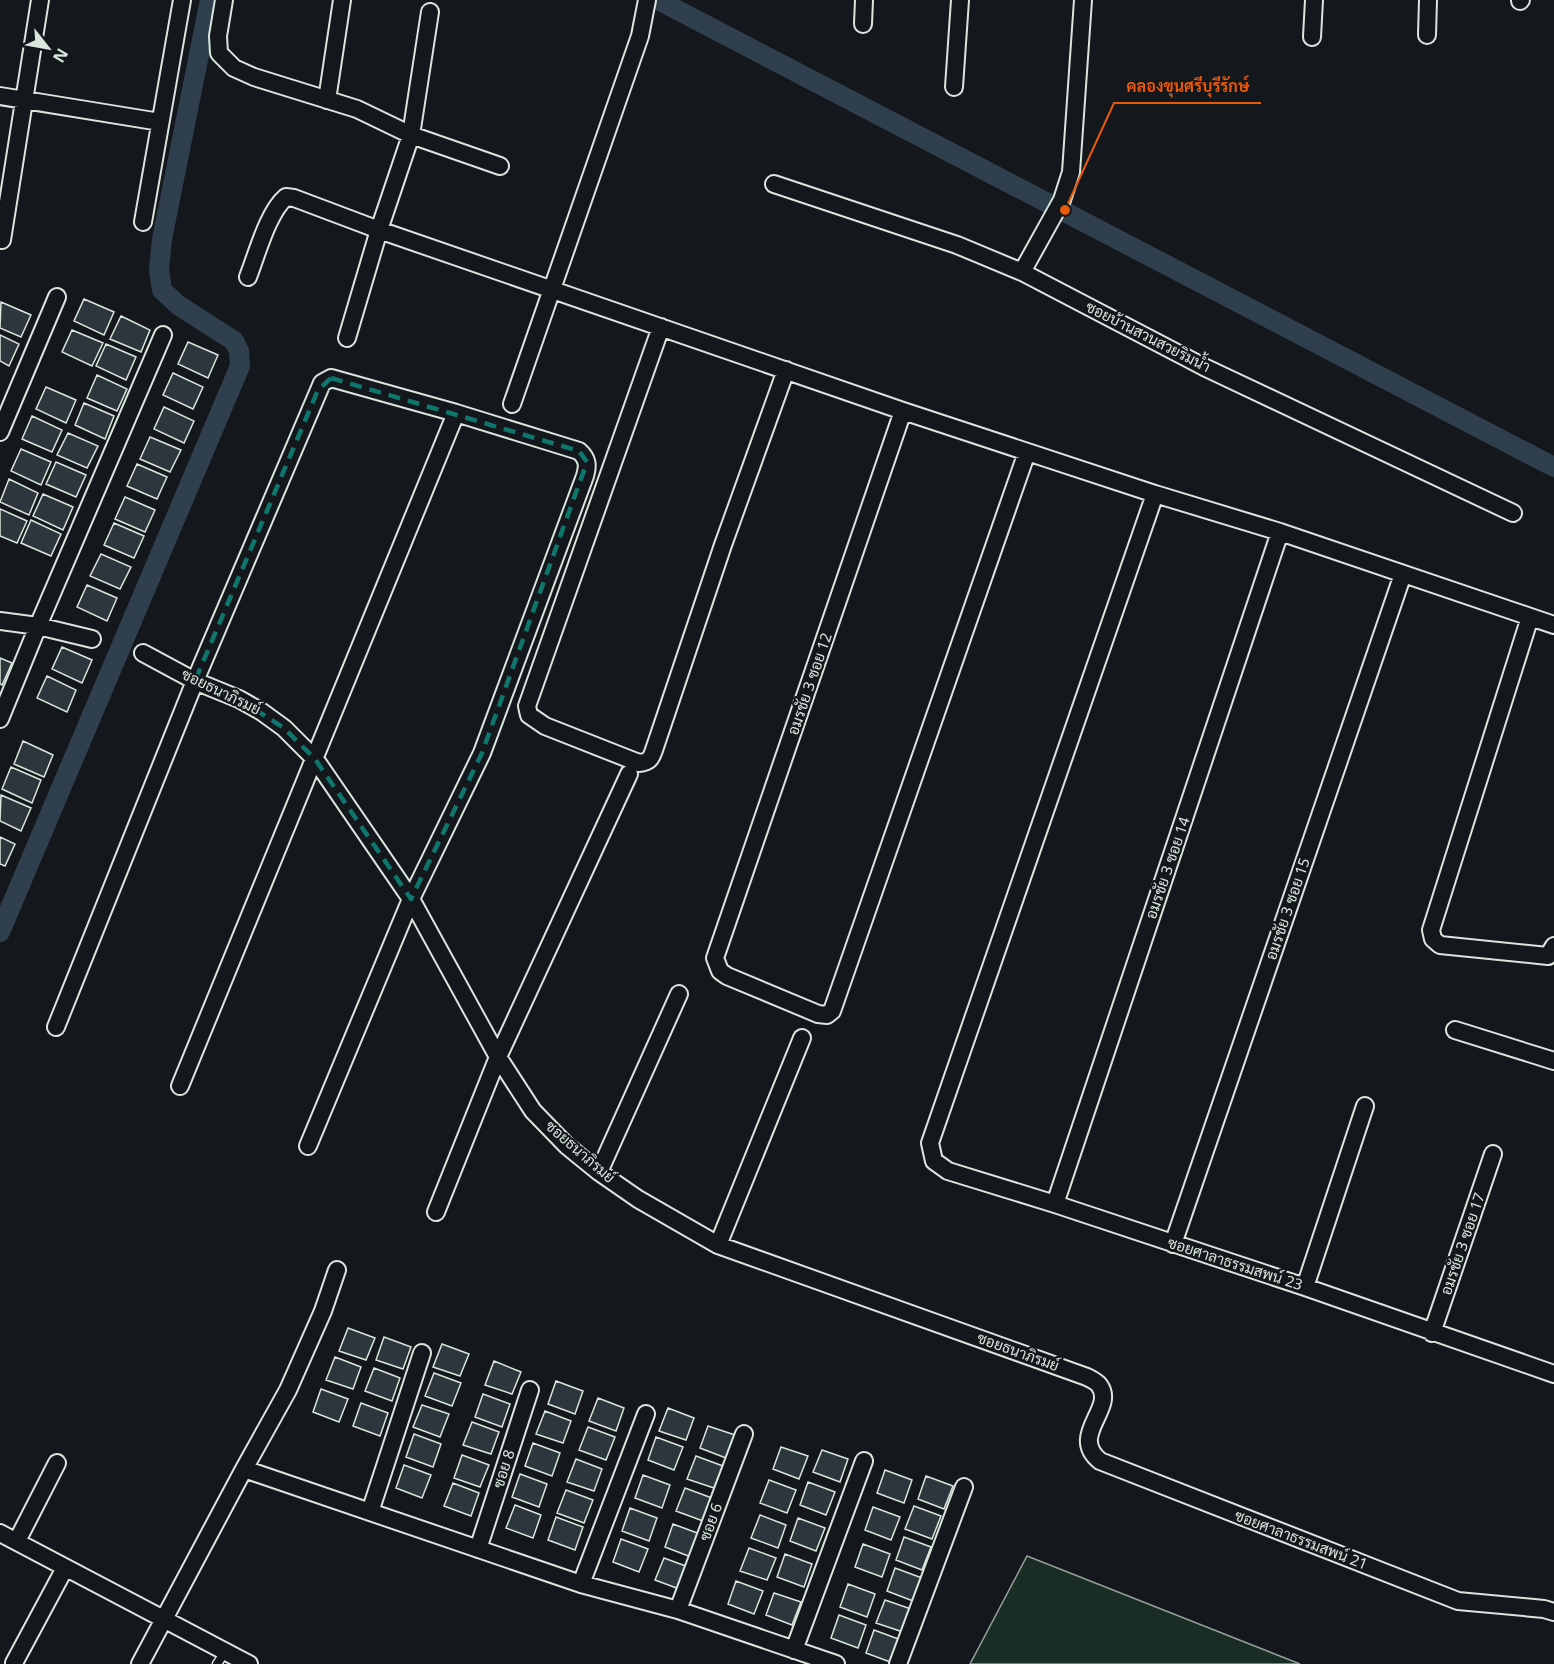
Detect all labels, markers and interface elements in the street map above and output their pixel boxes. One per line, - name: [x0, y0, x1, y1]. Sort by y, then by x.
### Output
- north arrow: [18, 18, 78, 78]
- text: N: [48, 44, 74, 67]
- callout: คลองขุนศรีบุรีรักษ์: [1114, 69, 1261, 103]
- text: คลองขุนศรีบุรีรักษ์: [1127, 75, 1250, 98]
- street label: ซอยบ้านสวนสวยริมน้ำ: [1083, 294, 1215, 376]
- street label: อมรชัย 3 ซอย 12: [782, 630, 836, 738]
- street label: ซอยธนาภิรมย์: [178, 663, 264, 719]
- street label: อมรชัย 3 ซอย 14: [1140, 813, 1194, 922]
- street label: อมรชัย 3 ซอย 15: [1260, 855, 1314, 963]
- street label: ซอยธนาภิรมย์: [542, 1116, 620, 1187]
- street label: อมรชัย 3 ซอย 17: [1435, 1190, 1489, 1298]
- street label: ซอยศาลาธรรมสพน์ 23: [1165, 1232, 1305, 1294]
- street label: ซอยธนาภิรมย์: [975, 1327, 1062, 1375]
- street label: ซอย 8: [487, 1447, 519, 1490]
- street label: ซอย 6: [694, 1500, 726, 1543]
- street label: ซอยศาลาธรรมสพน์ 21: [1232, 1504, 1371, 1574]

